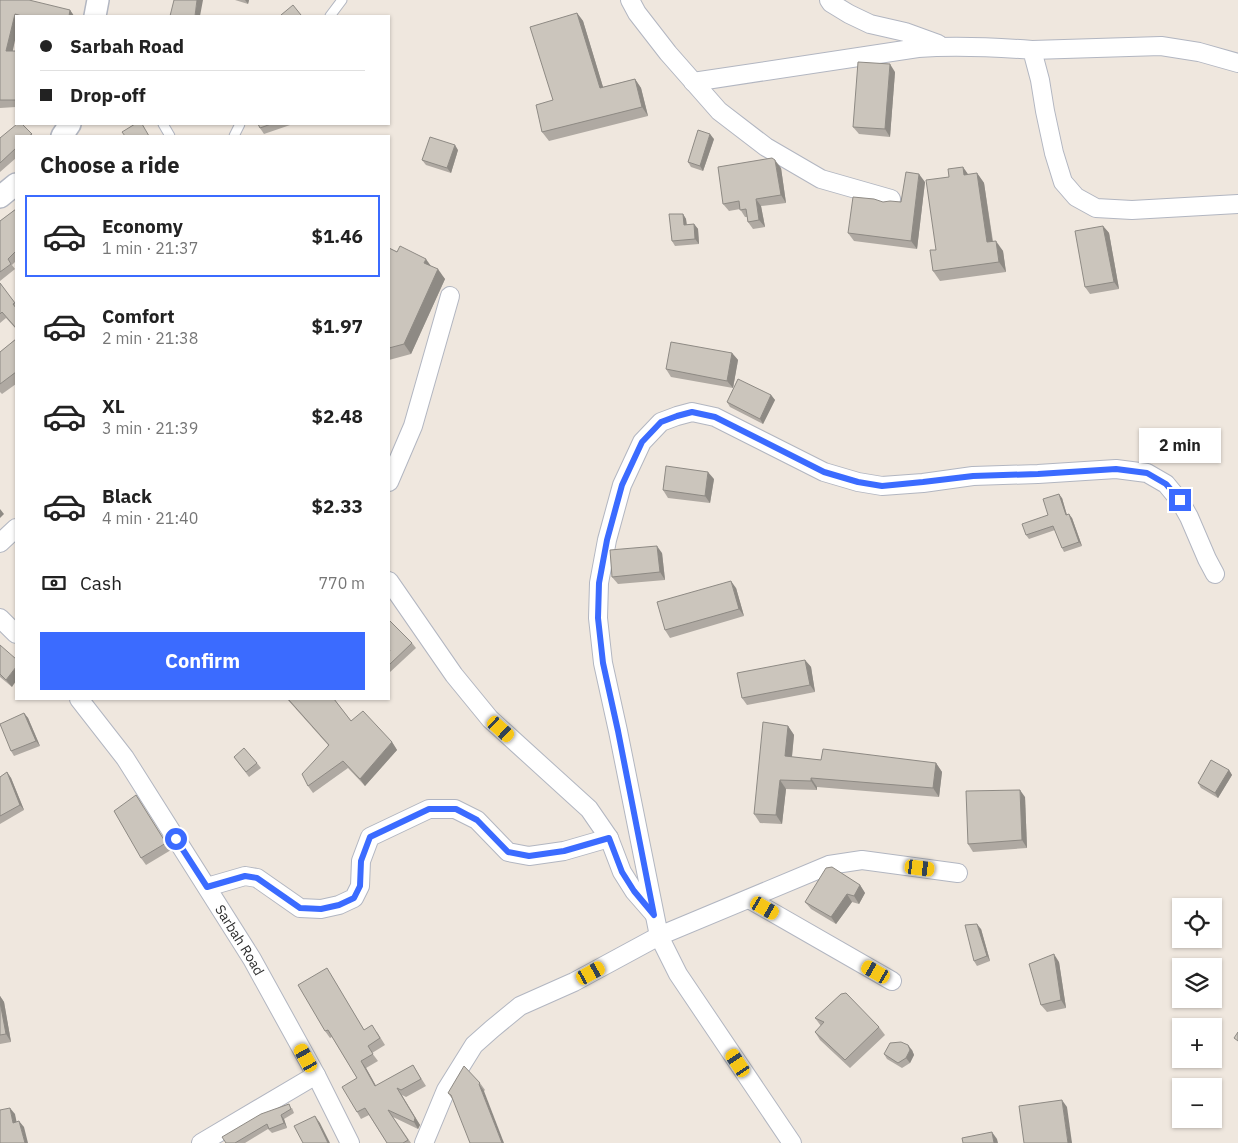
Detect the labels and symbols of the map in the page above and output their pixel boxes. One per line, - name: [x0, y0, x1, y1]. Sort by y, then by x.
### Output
- callout: 2 min: [1139, 428, 1221, 462]
- route end: [1169, 489, 1191, 511]
- car: [484, 713, 517, 745]
- route start: [165, 828, 187, 850]
- car: [904, 859, 935, 877]
- car: [748, 894, 781, 922]
- street label: Sarbah Road: [211, 901, 268, 979]
- car: [859, 958, 892, 986]
- car: [574, 959, 607, 987]
- car: [292, 1041, 319, 1075]
- car: [723, 1046, 752, 1080]

